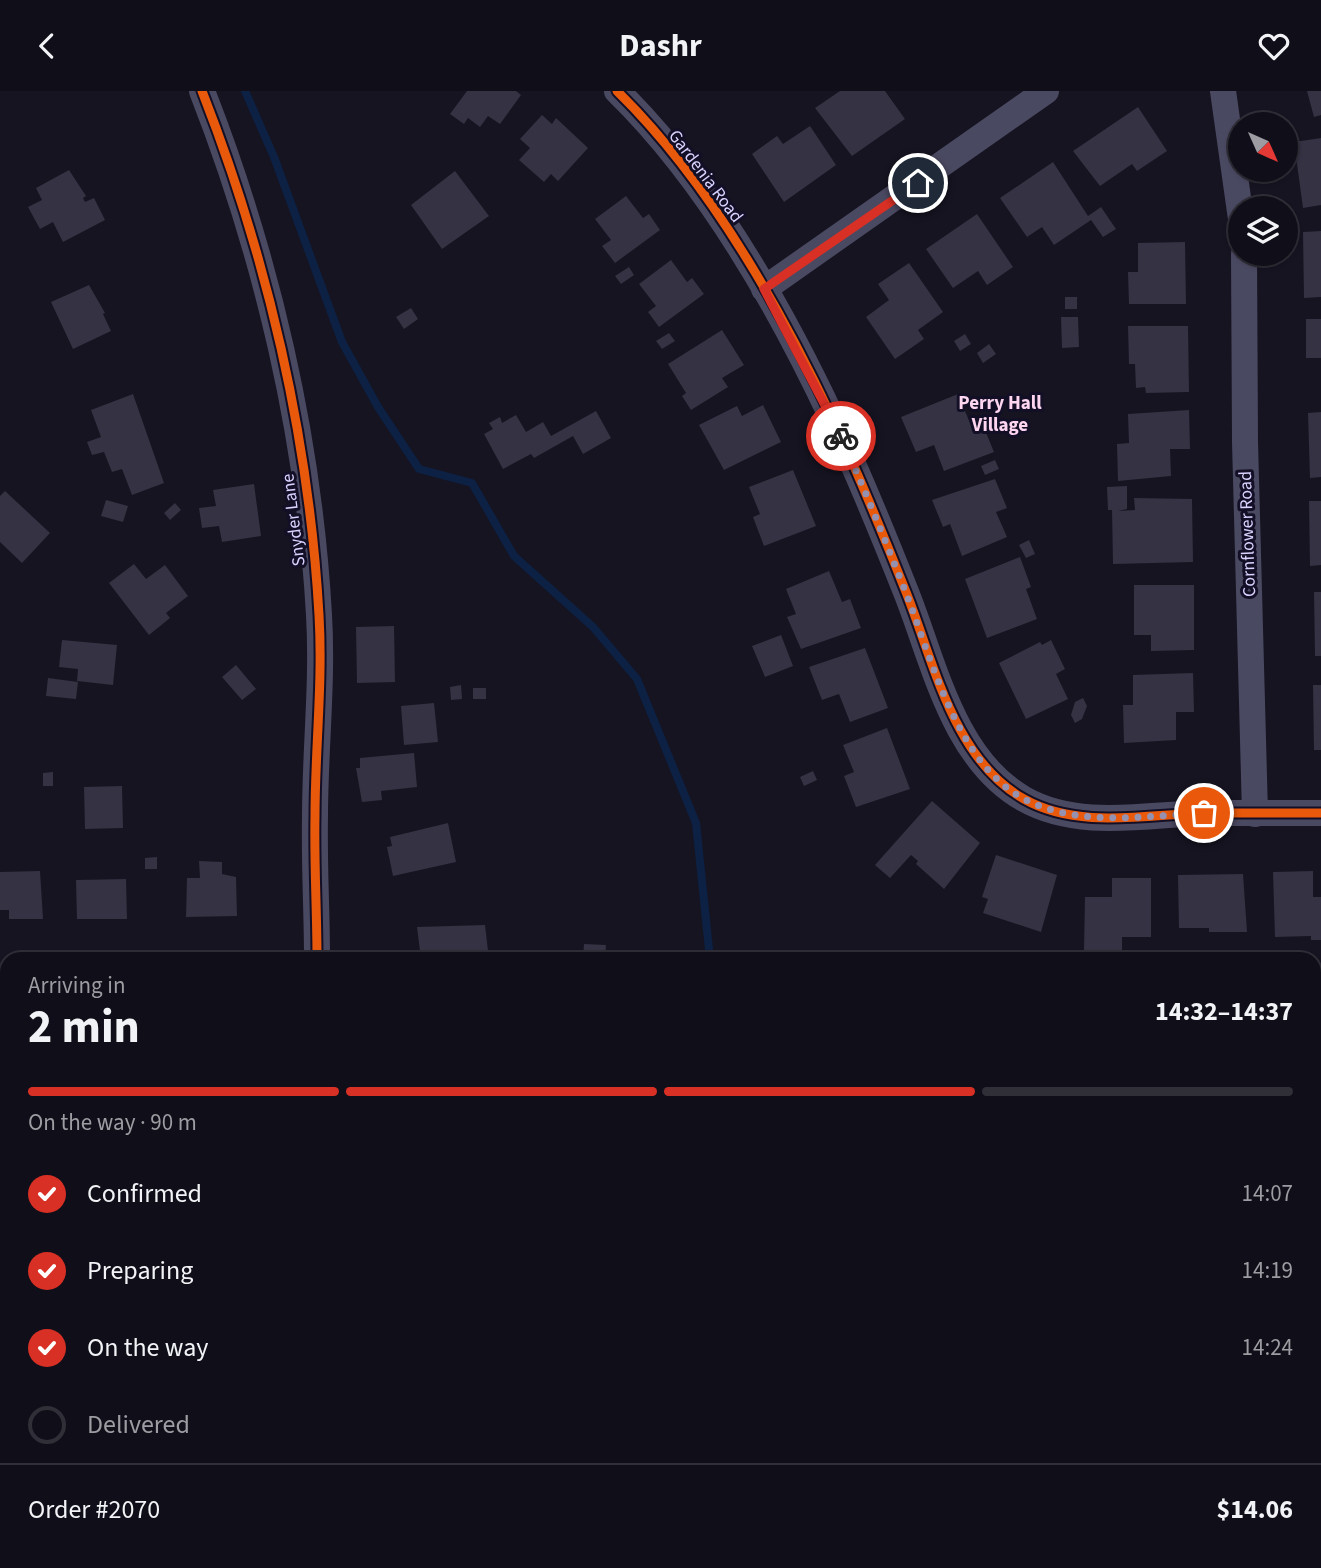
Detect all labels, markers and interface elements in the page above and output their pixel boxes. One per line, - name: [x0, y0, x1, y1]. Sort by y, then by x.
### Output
- text: Dashr: [619, 23, 702, 69]
- icon: back: [28, 27, 66, 65]
- icon: heart: [1255, 27, 1293, 65]
- north arrow: [1228, 112, 1298, 182]
- map controls: [1228, 112, 1298, 266]
- street label: Gardenia Road: [662, 125, 749, 228]
- pin: [888, 153, 948, 213]
- icon: home: [899, 164, 937, 202]
- button: layers: [1228, 196, 1298, 266]
- district label: Perry Hall Village: [958, 390, 1042, 439]
- courier: [806, 401, 876, 471]
- icon: bike: [822, 417, 860, 455]
- street label: Cornflower Road: [1233, 471, 1262, 597]
- street label: Snyder Lane: [275, 472, 312, 568]
- pin: [1174, 783, 1234, 843]
- icon: bag: [1185, 794, 1223, 832]
- text: Arriving in: [28, 969, 126, 1002]
- text: 14:32–14:37: [1155, 993, 1293, 1030]
- text: 2 min: [28, 995, 140, 1060]
- text: On the way · 90 m: [28, 1106, 197, 1139]
- icon: check: [28, 1175, 66, 1213]
- text: Confirmed: [87, 1175, 202, 1212]
- text: 14:07: [1242, 1177, 1293, 1210]
- icon: check: [28, 1252, 66, 1290]
- text: Preparing: [87, 1252, 193, 1289]
- text: 14:19: [1242, 1254, 1293, 1287]
- icon: check: [28, 1329, 66, 1367]
- text: On the way: [87, 1329, 208, 1366]
- text: 14:24: [1242, 1331, 1293, 1364]
- text: Delivered: [87, 1406, 190, 1443]
- text: Order #2070: [28, 1491, 160, 1528]
- text: $14.06: [1217, 1491, 1293, 1528]

